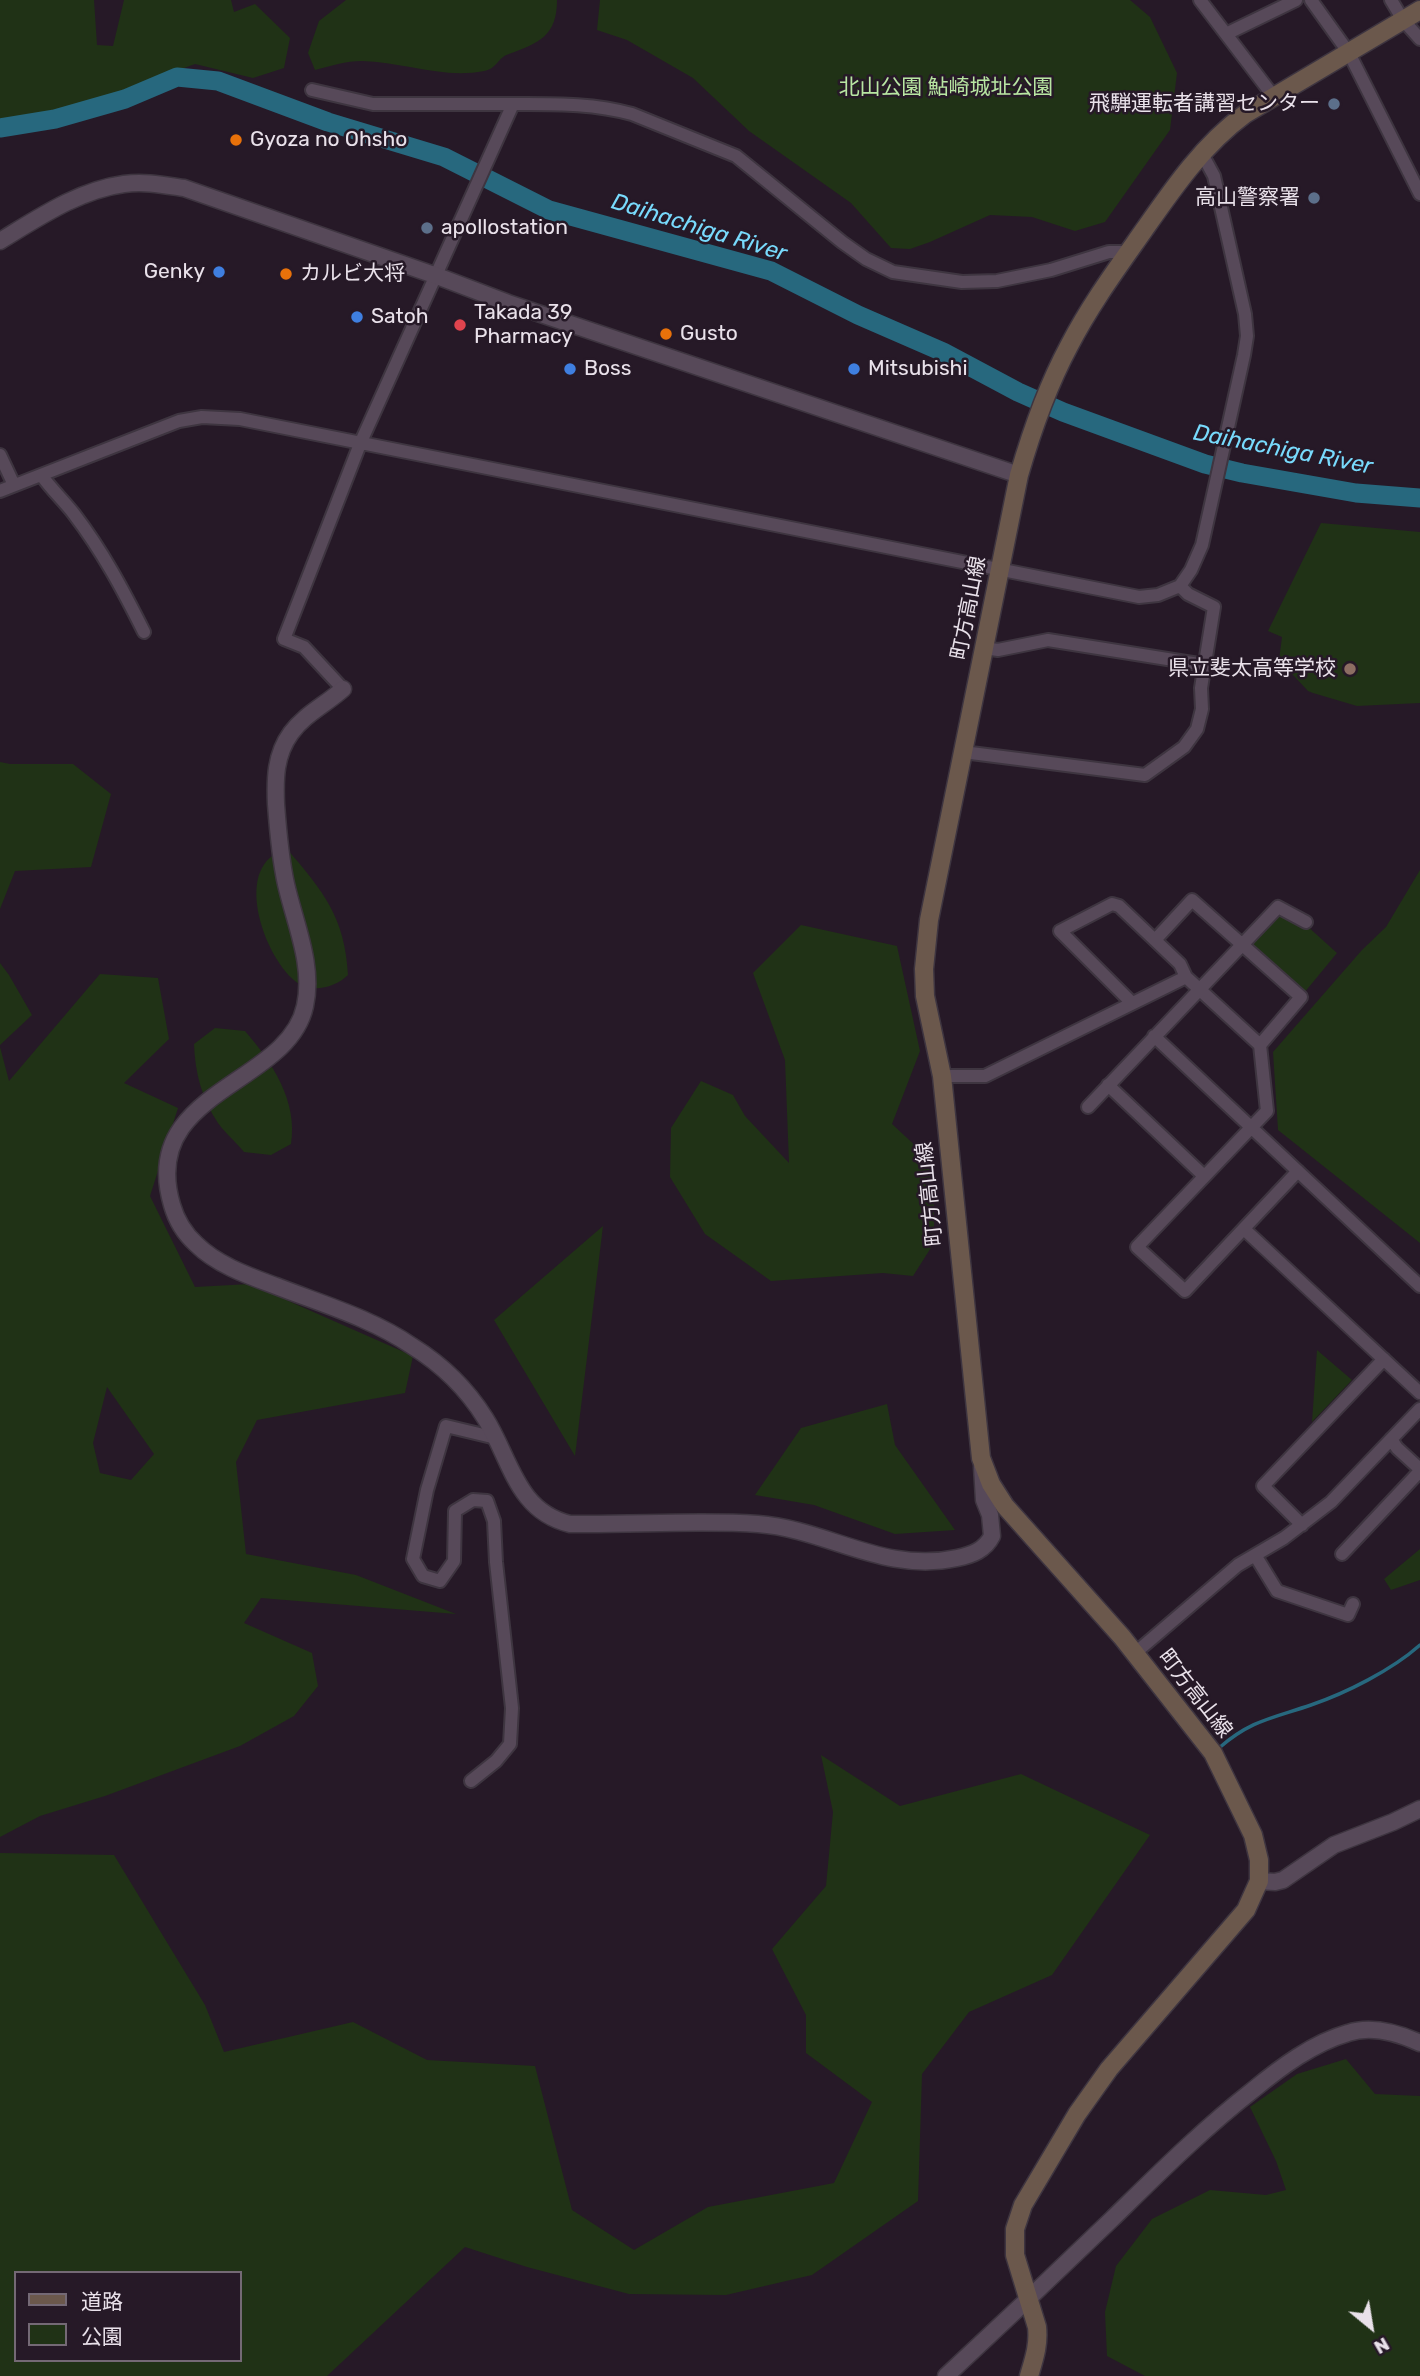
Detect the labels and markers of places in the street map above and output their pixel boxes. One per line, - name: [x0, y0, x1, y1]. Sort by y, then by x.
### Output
- place label: 飛騨運転者講習センター: [1089, 91, 1320, 117]
- marker: 飛騨運転者講習センター: [1326, 96, 1342, 112]
- place label: Gyoza no Ohsho: [250, 127, 407, 153]
- marker: Gyoza no Ohsho: [228, 132, 244, 148]
- place label: 高山警察署: [1195, 185, 1300, 211]
- marker: 高山警察署: [1306, 190, 1322, 206]
- place label: apollostation: [441, 215, 568, 241]
- marker: apollostation: [419, 220, 435, 236]
- place label: Genky: [144, 259, 205, 285]
- place label: カルビ大将: [300, 261, 405, 287]
- marker: Genky: [211, 264, 227, 280]
- marker: カルビ大将: [278, 266, 294, 282]
- place label: Takada 39 Pharmacy: [474, 300, 573, 350]
- place label: Satoh: [371, 304, 429, 330]
- marker: Satoh: [349, 309, 365, 325]
- marker: Takada 39 Pharmacy: [452, 317, 468, 333]
- place label: Gusto: [680, 321, 738, 347]
- marker: Gusto: [658, 326, 674, 342]
- place label: Boss: [584, 356, 632, 382]
- place label: Mitsubishi: [868, 356, 967, 382]
- marker: Boss: [562, 361, 578, 377]
- marker: Mitsubishi: [846, 361, 862, 377]
- place label: 県立斐太高等学校: [1168, 656, 1336, 682]
- marker: 県立斐太高等学校: [1342, 661, 1358, 677]

